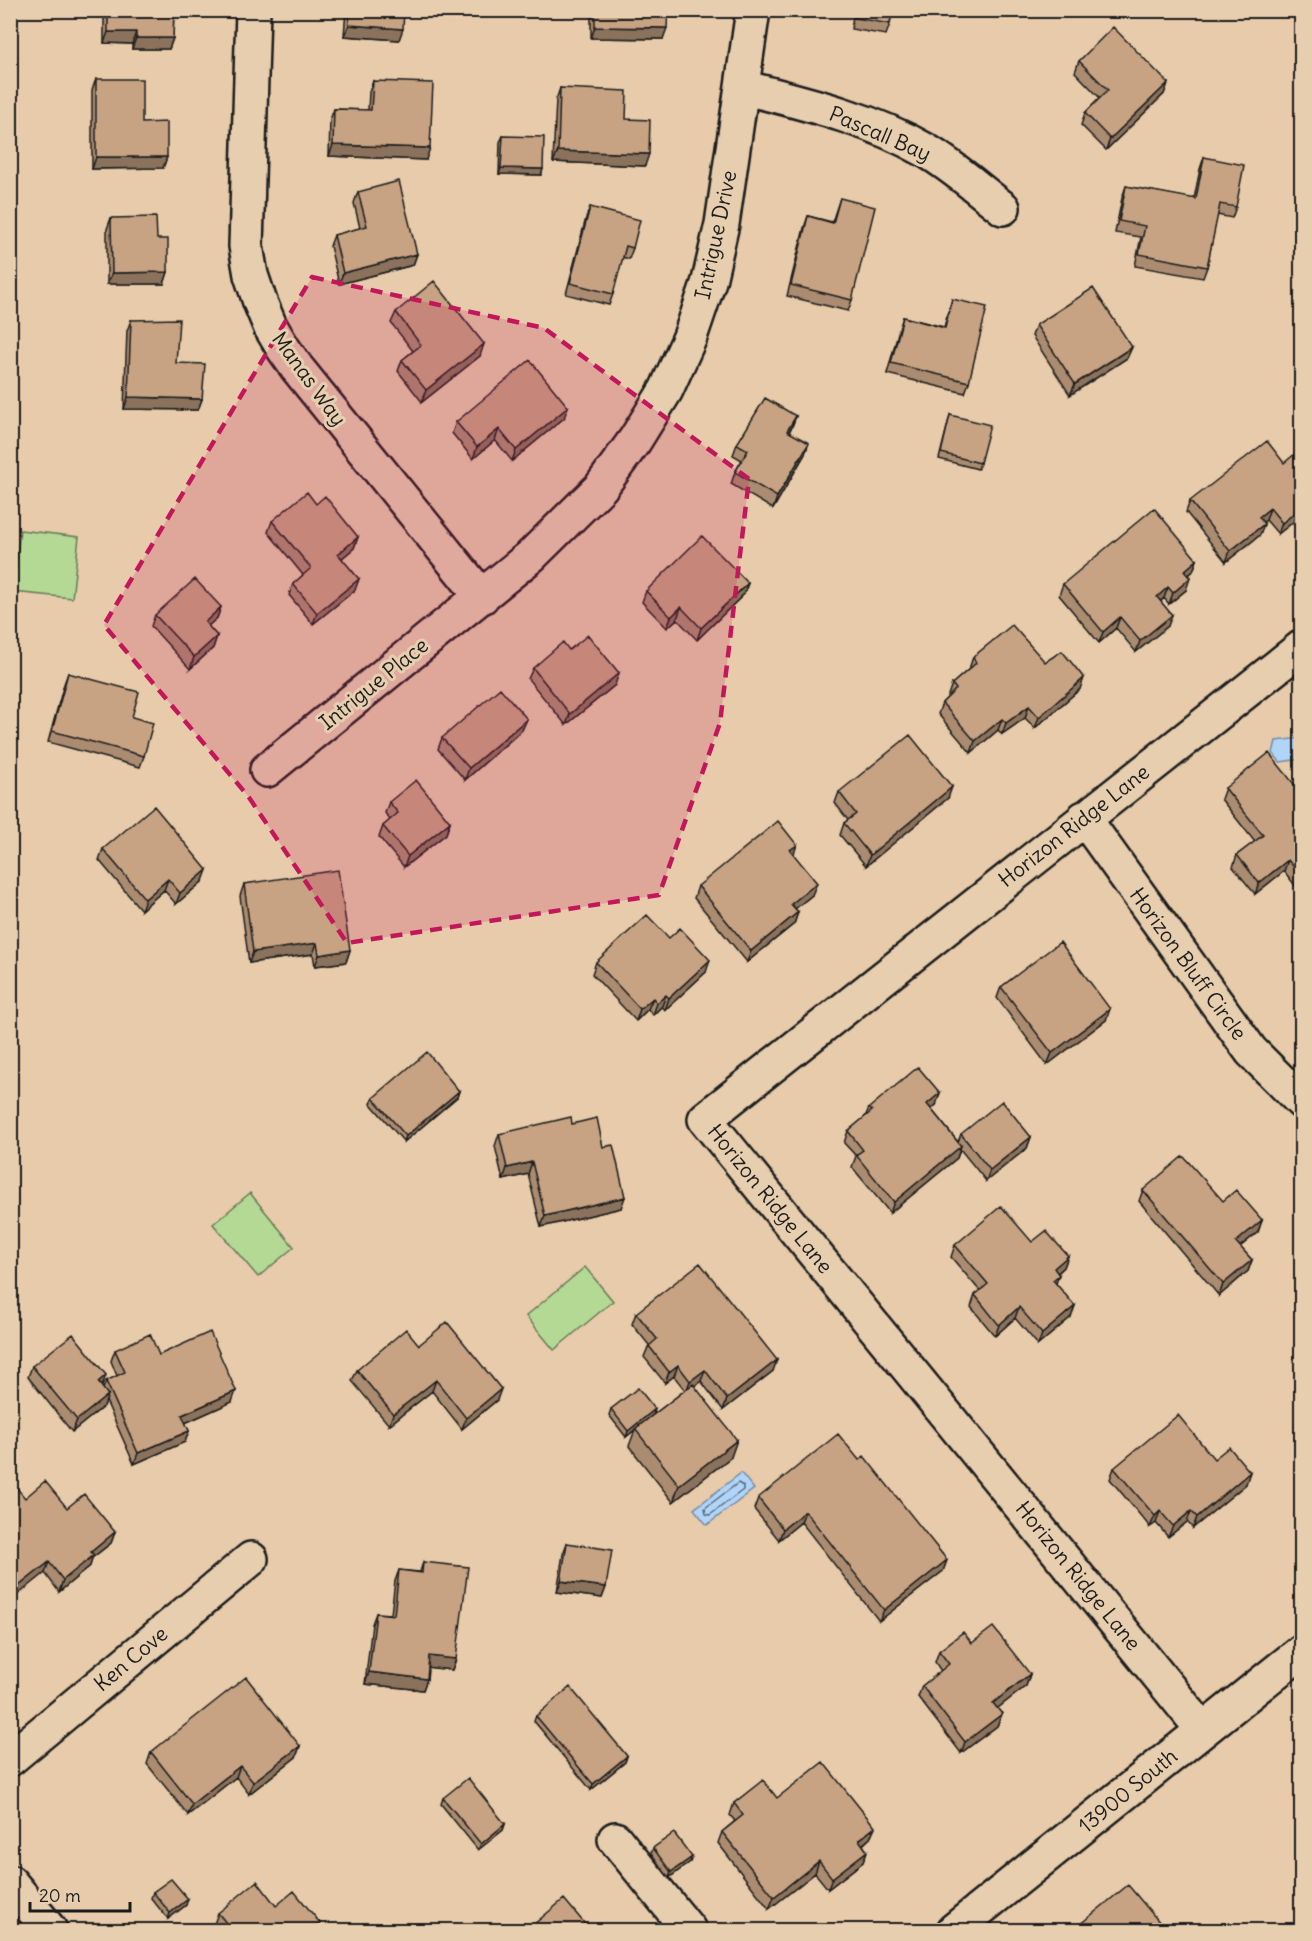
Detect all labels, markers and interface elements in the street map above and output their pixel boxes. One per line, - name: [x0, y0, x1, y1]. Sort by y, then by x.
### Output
- street label: Pascall Bay: [825, 100, 935, 167]
- street label: Intrigue Drive: [689, 168, 742, 302]
- street label: Manas Way: [266, 326, 353, 431]
- street label: Intrigue Place: [314, 631, 434, 736]
- street label: Horizon Ridge Lane: [993, 758, 1155, 893]
- street label: Horizon Bluff Circle: [1124, 882, 1253, 1045]
- street label: Horizon Ridge Lane: [702, 1119, 839, 1279]
- street label: Horizon Ridge Lane: [1010, 1496, 1147, 1656]
- street label: Ken Cove: [88, 1620, 173, 1697]
- street label: 13900 South: [1073, 1742, 1183, 1839]
- scale bar: [30, 1875, 130, 1913]
- text: 20 m: [39, 1884, 81, 1907]

